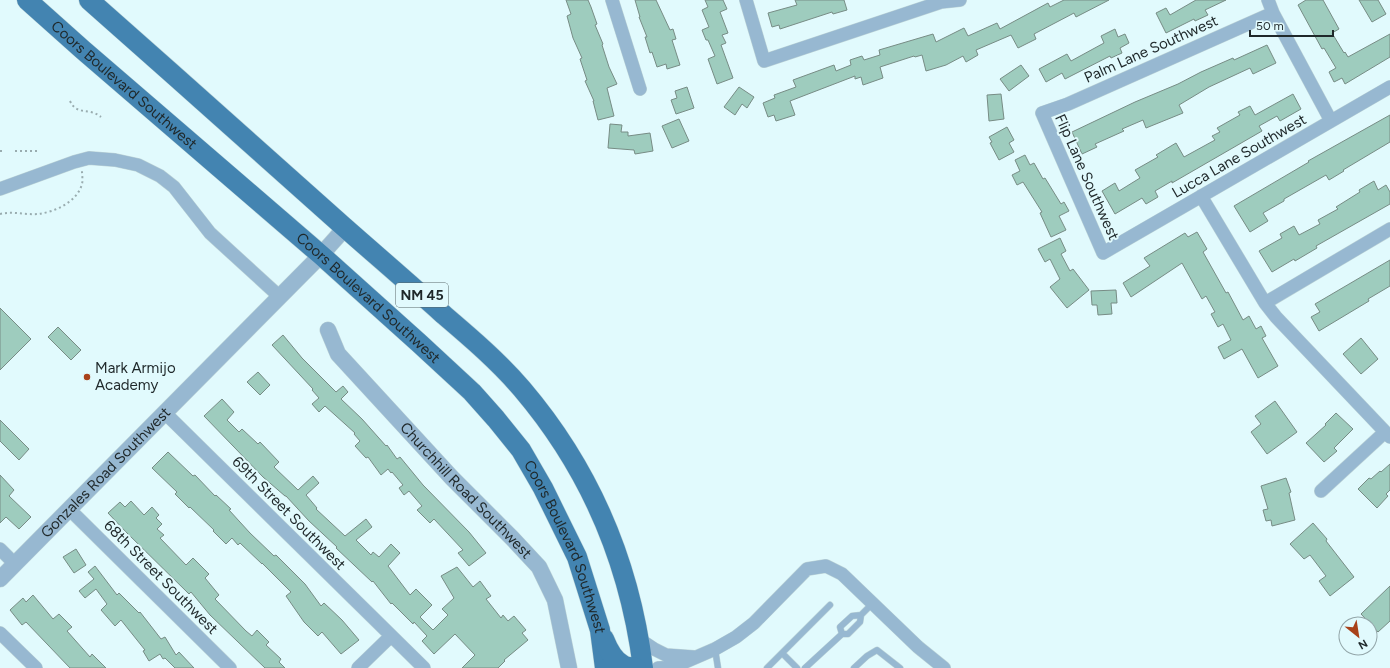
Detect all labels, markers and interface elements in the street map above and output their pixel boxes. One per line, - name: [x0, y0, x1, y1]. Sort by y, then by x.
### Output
- street label: Palm Lane Southwest: [1081, 11, 1221, 87]
- scale bar: [1250, 12, 1333, 38]
- street label: Coors Boulevard Southwest: [47, 17, 201, 153]
- text: 50 m: [1256, 19, 1284, 33]
- street label: Lucca Lane Southwest: [1169, 110, 1310, 202]
- street label: Flip Lane Southwest: [1051, 111, 1123, 243]
- street label: Coors Boulevard Southwest: [293, 229, 444, 367]
- road number: NM 45: [396, 283, 448, 307]
- place label: Mark Armijo Academy: [95, 359, 176, 394]
- marker: Mark Armijo Academy: [82, 372, 92, 382]
- street label: Gonzales Road Southwest: [37, 403, 174, 542]
- street label: Churchhill Road Southwest: [396, 418, 536, 563]
- street label: 69th Street Southwest: [229, 453, 350, 574]
- street label: Coors Boulevard Southwest: [520, 457, 609, 635]
- street label: 68th Street Southwest: [100, 516, 222, 638]
- north arrow: [1338, 616, 1378, 656]
- text: N: [1356, 636, 1370, 652]

